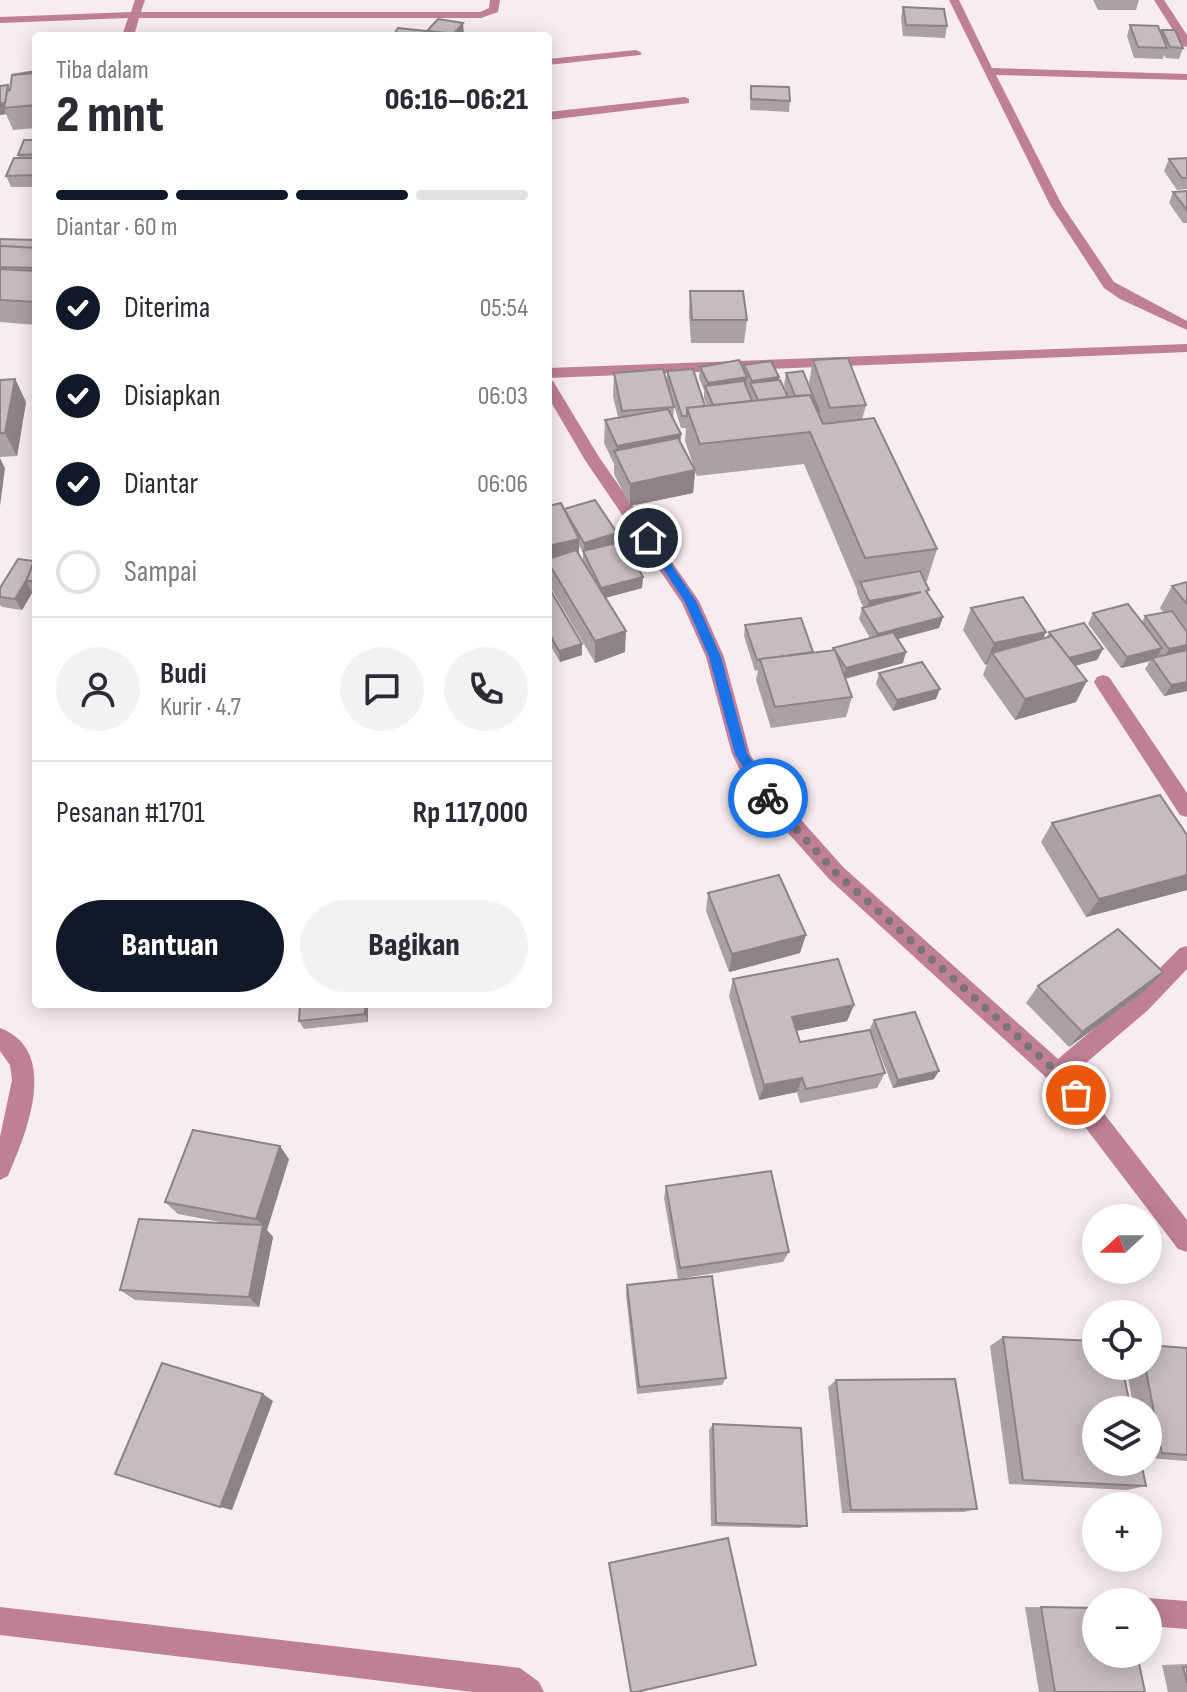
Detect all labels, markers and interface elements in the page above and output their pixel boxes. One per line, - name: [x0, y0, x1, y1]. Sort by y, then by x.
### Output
- text: Tiba dalam: [56, 55, 149, 86]
- text: 06:16–06:21: [385, 82, 528, 118]
- text: 2 mnt: [56, 84, 164, 147]
- text: Diantar · 60 m: [56, 212, 177, 243]
- icon: check: [56, 286, 100, 330]
- text: Diterima: [124, 290, 210, 326]
- text: 05:54: [480, 293, 528, 324]
- icon: check: [56, 374, 100, 418]
- text: Disiapkan: [124, 378, 221, 414]
- text: 06:03: [478, 381, 528, 412]
- icon: check: [56, 462, 100, 506]
- text: Diantar: [124, 466, 198, 502]
- text: 06:06: [477, 469, 528, 500]
- pin: [614, 504, 682, 572]
- icon: home: [626, 516, 670, 560]
- text: Sampai: [124, 554, 197, 590]
- button: person: [56, 647, 140, 731]
- button: chat: [340, 647, 424, 731]
- button: phone: [444, 647, 528, 731]
- text: Budi: [160, 656, 207, 692]
- text: Kurir · 4.7: [160, 692, 241, 723]
- courier: [728, 758, 808, 838]
- icon: bike: [746, 776, 790, 820]
- text: Pesanan #1701: [56, 795, 205, 831]
- text: Rp 117,000: [412, 795, 528, 831]
- button: Bantuan: [56, 900, 284, 992]
- button: Bagikan: [300, 900, 528, 992]
- pin: [1042, 1061, 1110, 1129]
- icon: bag: [1054, 1073, 1098, 1117]
- north arrow: [1082, 1204, 1162, 1284]
- map controls: [1082, 1204, 1162, 1668]
- button: locate: [1082, 1300, 1162, 1380]
- button: layers: [1082, 1396, 1162, 1476]
- button: +: [1082, 1492, 1162, 1572]
- button: −: [1082, 1588, 1162, 1668]

